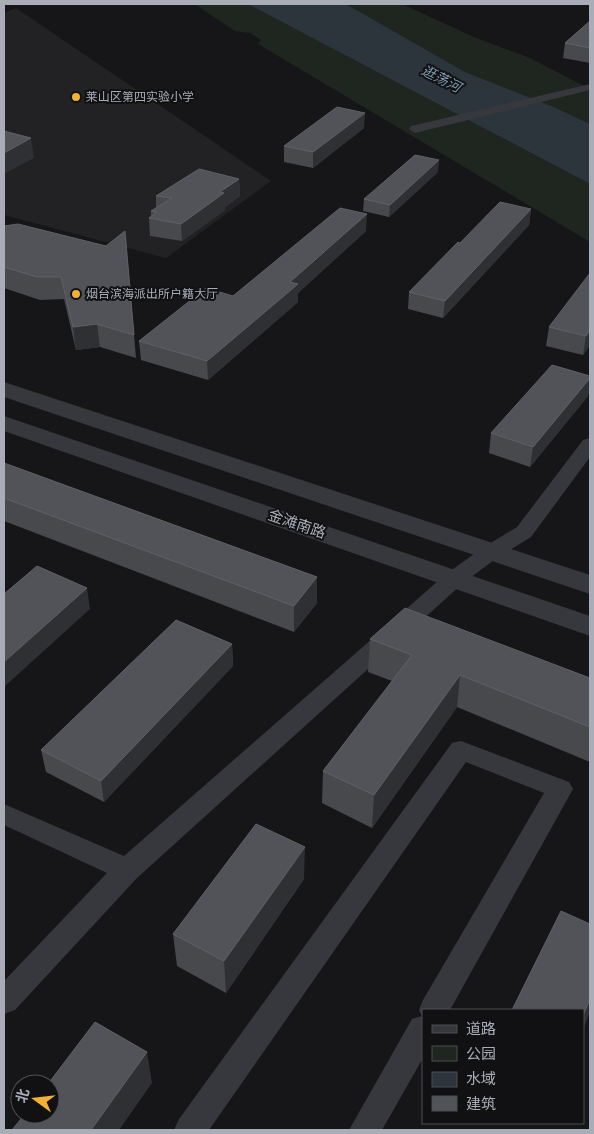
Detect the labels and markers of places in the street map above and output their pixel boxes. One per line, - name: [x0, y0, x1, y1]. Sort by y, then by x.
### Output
- place label: 莱山区第四实验小学: [86, 90, 194, 104]
- marker: 莱山区第四实验小学: [70, 91, 82, 103]
- place label: 烟台滨海派出所户籍大厅: [86, 287, 218, 301]
- marker: 烟台滨海派出所户籍大厅: [70, 288, 82, 300]

